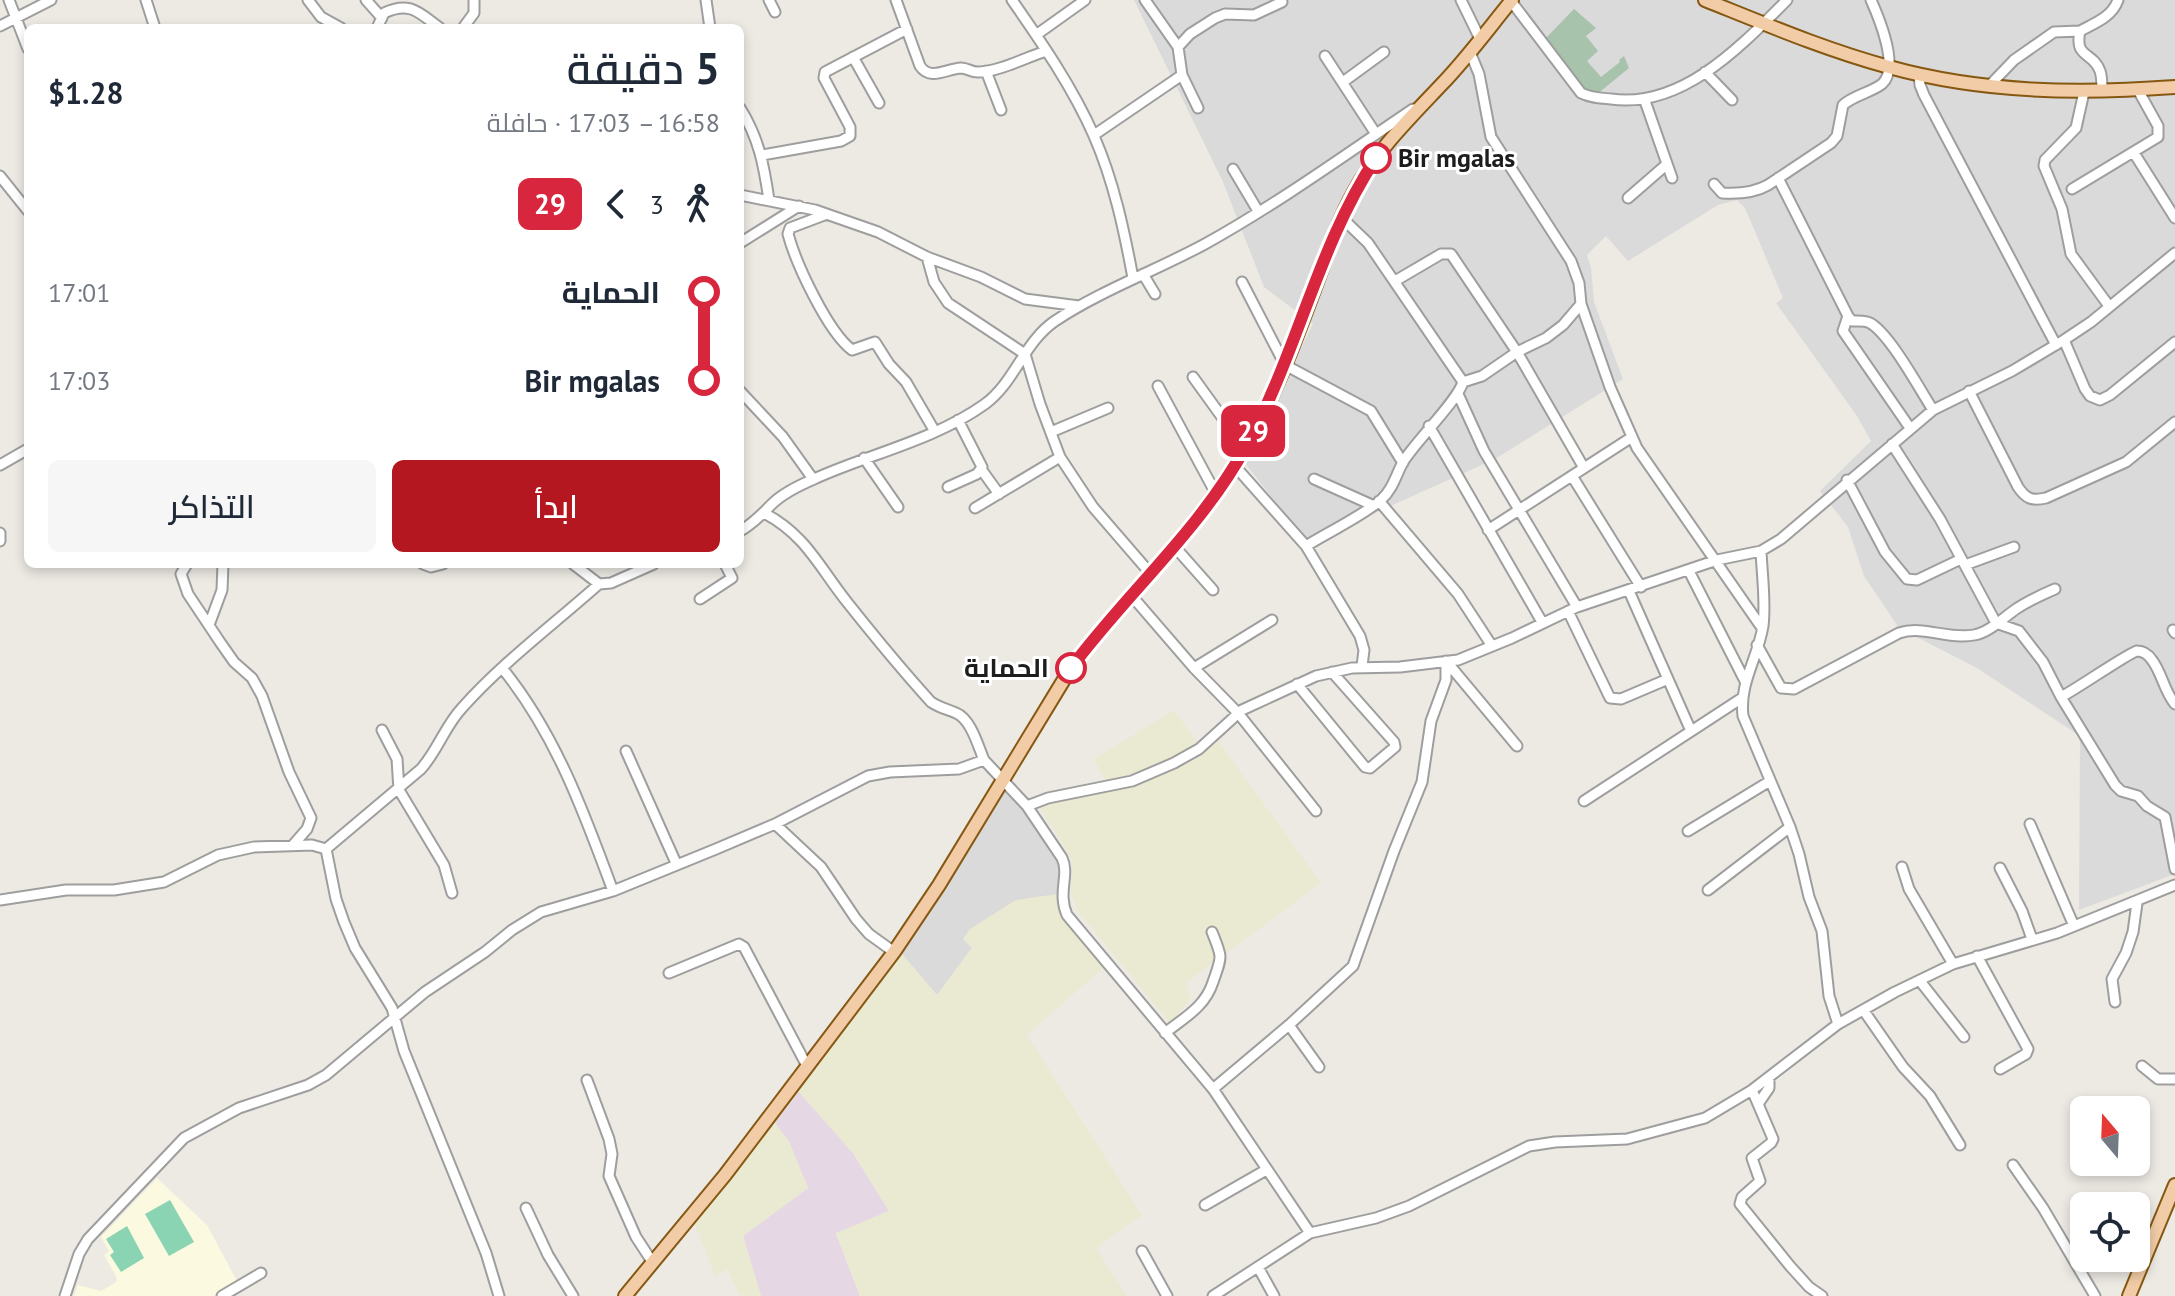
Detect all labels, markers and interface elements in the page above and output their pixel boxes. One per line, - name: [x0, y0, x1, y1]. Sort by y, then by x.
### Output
- text: 5 دقيقة: [567, 39, 720, 96]
- text: $1.28: [48, 73, 123, 112]
- text: 16:58 – 17:03 · حافلة: [487, 106, 720, 139]
- place label: Bir mgalas: [1398, 141, 1515, 174]
- marker: Bir mgalas: [1361, 143, 1391, 173]
- icon: back: [594, 182, 638, 226]
- icon: walk: [676, 182, 720, 226]
- text: 29: [534, 185, 566, 222]
- text: 3: [650, 188, 664, 221]
- text: الحماية: [562, 272, 660, 311]
- text: 17:01: [48, 276, 110, 309]
- text: Bir mgalas: [525, 361, 660, 400]
- text: 17:03: [48, 364, 110, 397]
- line badge: 29: [1217, 405, 1289, 457]
- text: 29: [1237, 412, 1269, 449]
- button: التذاكر: [48, 460, 376, 552]
- button: ابدأ: [392, 460, 720, 552]
- place label: الحماية: [964, 651, 1049, 684]
- marker: الحماية: [1056, 653, 1086, 683]
- north arrow: [2070, 1096, 2150, 1176]
- map controls: [2070, 1096, 2150, 1272]
- button: locate: [2070, 1192, 2150, 1272]

